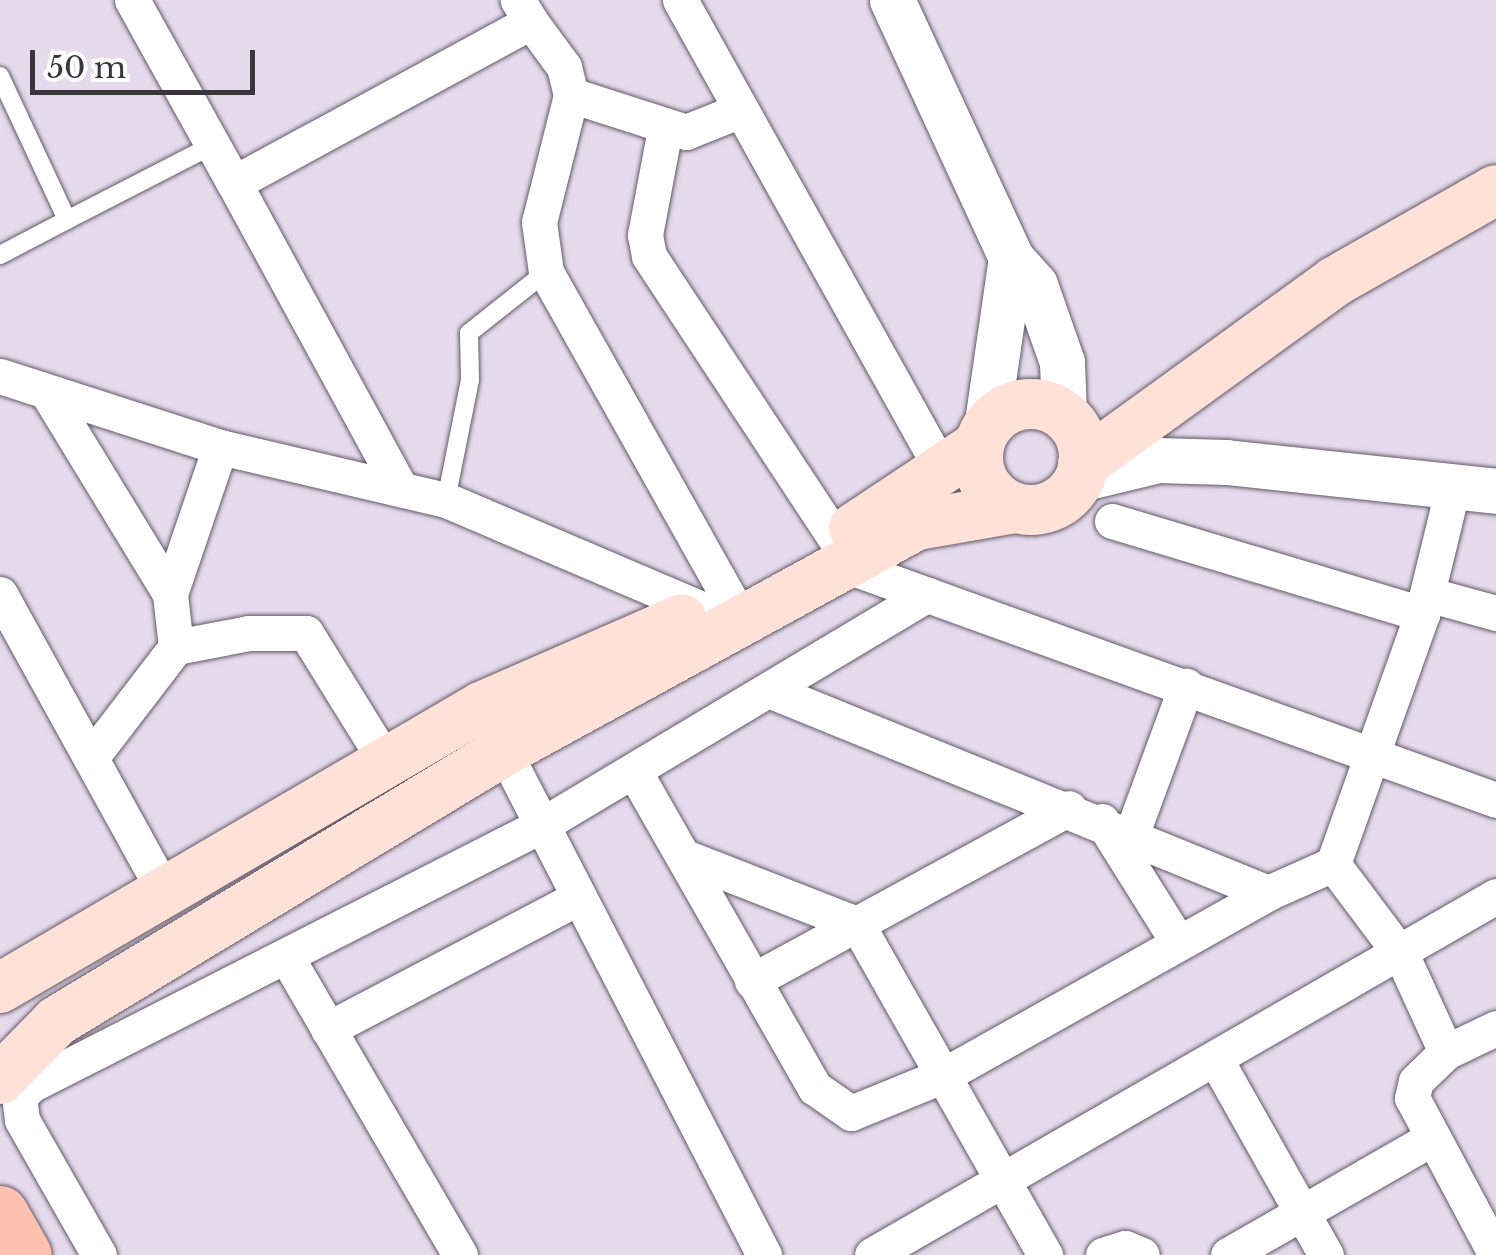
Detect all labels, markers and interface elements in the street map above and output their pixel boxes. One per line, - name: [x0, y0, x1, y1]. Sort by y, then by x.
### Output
- scale bar: [35, 30, 260, 92]
- text: 50 m: [47, 49, 126, 86]

